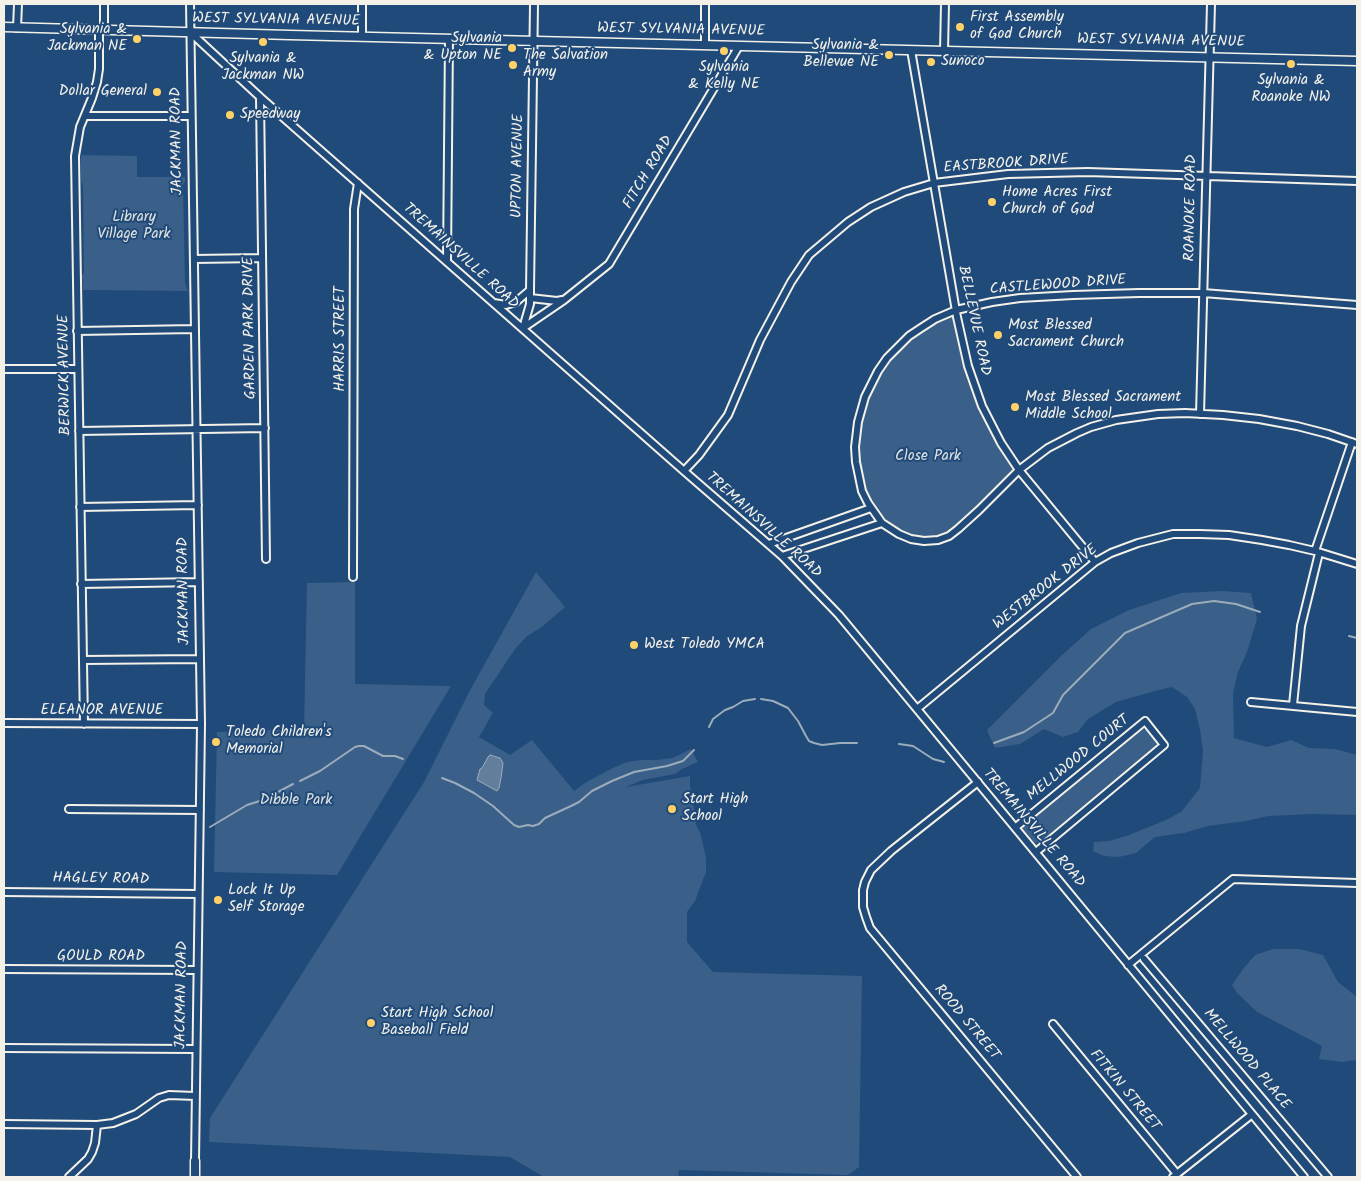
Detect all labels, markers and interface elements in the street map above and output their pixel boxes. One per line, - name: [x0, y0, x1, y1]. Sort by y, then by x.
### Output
- place label: First Assembly of God Church: [970, 9, 1064, 44]
- street label: WEST SYLVANIA AVENUE: [192, 11, 360, 31]
- place label: Sylvania & Jackman NE: [47, 21, 127, 56]
- street label: WEST SYLVANIA AVENUE: [597, 21, 765, 41]
- marker: First Assembly of God Church: [954, 21, 966, 33]
- place label: Sylvania & Upton NE: [424, 30, 502, 65]
- street label: WEST SYLVANIA AVENUE: [1077, 32, 1245, 52]
- marker: Sylvania & Jackman NE: [131, 33, 143, 45]
- marker: Sylvania & Jackman NW: [257, 36, 269, 48]
- place label: Sylvania & Bellevue NE: [803, 37, 879, 72]
- marker: Sylvania & Upton NE: [506, 42, 518, 54]
- marker: Sylvania & Kelly NE: [718, 45, 730, 57]
- place label: The Salvation Army: [523, 47, 608, 82]
- marker: Sylvania & Bellevue NE: [883, 49, 895, 61]
- place label: Sylvania & Jackman NW: [222, 50, 304, 85]
- place label: Sunoco: [941, 53, 984, 71]
- marker: Sunoco: [925, 56, 937, 68]
- marker: Sylvania & Roanoke NW: [1285, 58, 1297, 70]
- marker: The Salvation Army: [507, 59, 519, 71]
- place label: Sylvania & Kelly NE: [688, 59, 760, 94]
- place label: Sylvania & Roanoke NW: [1251, 72, 1331, 107]
- place label: Dollar General: [59, 83, 147, 101]
- marker: Dollar General: [151, 86, 163, 98]
- street label: JACKMAN ROAD: [168, 87, 188, 195]
- place label: Speedway: [240, 106, 300, 124]
- marker: Speedway: [224, 109, 236, 121]
- street label: UPTON AVENUE: [509, 114, 529, 218]
- street label: FITCH ROAD: [620, 133, 678, 213]
- street label: EASTBROOK DRIVE: [943, 152, 1069, 178]
- street label: ROANOKE ROAD: [1182, 154, 1202, 262]
- place label: Home Acres First Church of God: [1002, 184, 1112, 219]
- marker: Home Acres First Church of God: [986, 196, 998, 208]
- street label: TREMAINSVILLE ROAD: [398, 200, 522, 314]
- park label: Library Village Park: [97, 209, 171, 244]
- street label: GARDEN PARK DRIVE: [241, 257, 261, 399]
- street label: BELLEVUE ROAD: [953, 264, 993, 378]
- street label: CASTLEWOOD DRIVE: [989, 272, 1127, 300]
- street label: HARRIS STREET: [332, 286, 350, 392]
- street label: BERWICK AVENUE: [56, 314, 76, 436]
- place label: Most Blessed Sacrament Church: [1008, 317, 1124, 352]
- marker: Most Blessed Sacrament Church: [992, 329, 1004, 341]
- place label: Most Blessed Sacrament Middle School: [1025, 389, 1181, 424]
- marker: Most Blessed Sacrament Middle School: [1009, 401, 1021, 413]
- park label: Close Park: [895, 448, 961, 466]
- street label: TREMAINSVILLE ROAD: [701, 469, 825, 583]
- street label: JACKMAN ROAD: [175, 537, 195, 645]
- street label: WESTBROOK DRIVE: [990, 542, 1102, 634]
- place label: West Toledo YMCA: [644, 636, 765, 654]
- marker: West Toledo YMCA: [628, 639, 640, 651]
- street label: ELEANOR AVENUE: [41, 702, 163, 720]
- street label: MELLWOOD COURT: [1024, 712, 1134, 806]
- place label: Toledo Children's Memorial: [226, 724, 332, 759]
- marker: Toledo Children's Memorial: [210, 736, 222, 748]
- street label: TREMAINSVILLE ROAD: [978, 766, 1088, 892]
- place label: Start High School: [682, 791, 748, 826]
- park label: Dibble Park: [260, 792, 332, 810]
- marker: Start High School: [666, 803, 678, 815]
- street label: HAGLEY ROAD: [53, 870, 149, 890]
- place label: Lock It Up Self Storage: [228, 882, 304, 917]
- marker: Lock It Up Self Storage: [212, 894, 224, 906]
- street label: JACKMAN ROAD: [173, 941, 193, 1049]
- street label: GOULD ROAD: [57, 948, 145, 966]
- street label: ROOD STREET: [929, 982, 1003, 1064]
- place label: Start High School Baseball Field: [381, 1005, 493, 1040]
- street label: MELLWOOD PLACE: [1199, 1006, 1293, 1114]
- marker: Start High School Baseball Field: [365, 1017, 377, 1029]
- street label: FITKIN STREET: [1085, 1047, 1163, 1135]

